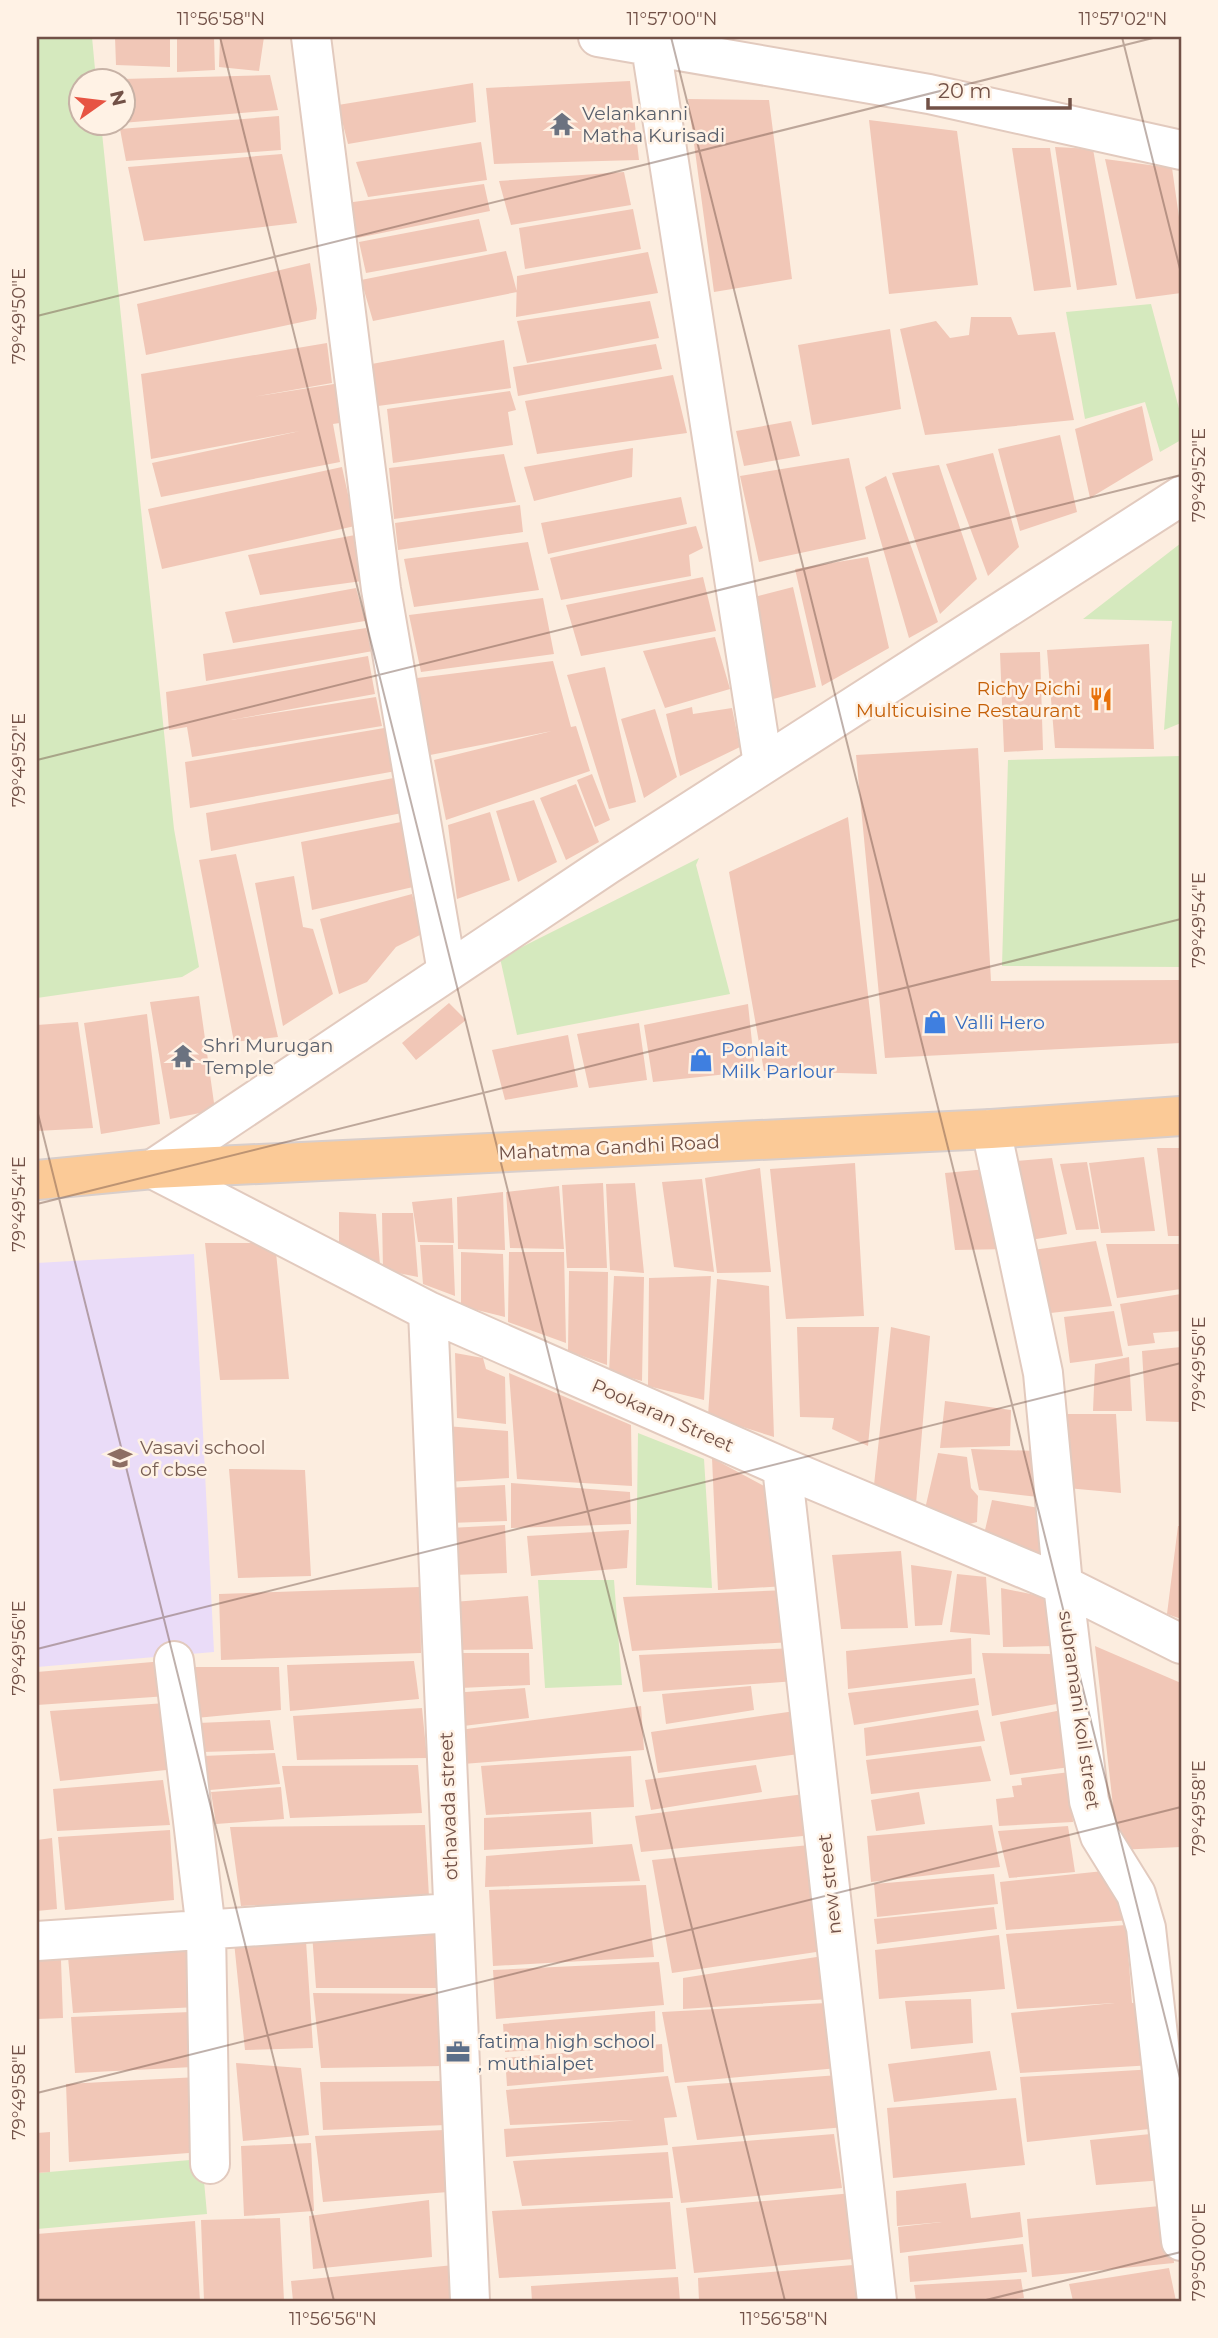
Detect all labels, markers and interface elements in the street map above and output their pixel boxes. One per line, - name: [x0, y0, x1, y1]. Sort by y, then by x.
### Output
- text: 11°56'58"N: [177, 8, 265, 30]
- text: 11°57'00"N: [627, 8, 717, 30]
- text: 11°57'02"N: [1078, 8, 1168, 30]
- north arrow: [66, 66, 136, 136]
- scale bar: [928, 66, 1069, 110]
- text: 20 m: [938, 78, 992, 103]
- text: N: [105, 88, 131, 108]
- place label: Velankanni Matha Kurisadi: [582, 102, 725, 147]
- temple icon: Velankanni Matha Kurisadi: [548, 110, 576, 138]
- text: 79°49'50"E: [8, 268, 30, 364]
- text: 79°49'52"E: [1188, 428, 1210, 522]
- place label: Richy Richi Multicuisine Restaurant: [856, 677, 1081, 722]
- restaurant icon: Richy Richi Multicuisine Restaurant: [1087, 685, 1115, 713]
- text: 79°49'52"E: [8, 713, 30, 807]
- text: 79°49'54"E: [1188, 872, 1210, 968]
- shop icon: Valli Hero: [921, 1008, 949, 1036]
- place label: Valli Hero: [955, 1011, 1045, 1034]
- place label: Shri Murugan Temple: [203, 1034, 333, 1079]
- place label: Ponlait Milk Parlour: [721, 1038, 835, 1083]
- temple icon: Shri Murugan Temple: [169, 1042, 197, 1070]
- shop icon: Ponlait Milk Parlour: [687, 1046, 715, 1074]
- street label: Mahatma Gandhi Road: [498, 1130, 720, 1165]
- text: 79°49'54"E: [8, 1156, 30, 1252]
- text: 79°49'56"E: [1188, 1317, 1210, 1411]
- street label: Pookaran Street: [588, 1374, 738, 1457]
- place label: Vasavi school of cbse: [140, 1436, 266, 1481]
- school or university icon: Vasavi school of cbse: [106, 1444, 134, 1472]
- text: 79°49'56"E: [8, 1601, 30, 1695]
- street label: subramani koil street: [1054, 1609, 1105, 1811]
- street label: othavada street: [434, 1731, 463, 1881]
- text: 79°49'58"E: [1188, 1760, 1210, 1856]
- street label: new street: [813, 1832, 846, 1935]
- place label: fatima high school , muthialpet: [478, 2030, 655, 2075]
- office icon: fatima high school , muthialpet: [444, 2038, 472, 2066]
- text: 79°49'58"E: [8, 2044, 30, 2140]
- text: 79°50'00"E: [1188, 2203, 1210, 2301]
- text: 11°56'56"N: [289, 2308, 377, 2330]
- text: 11°56'58"N: [740, 2308, 828, 2330]

